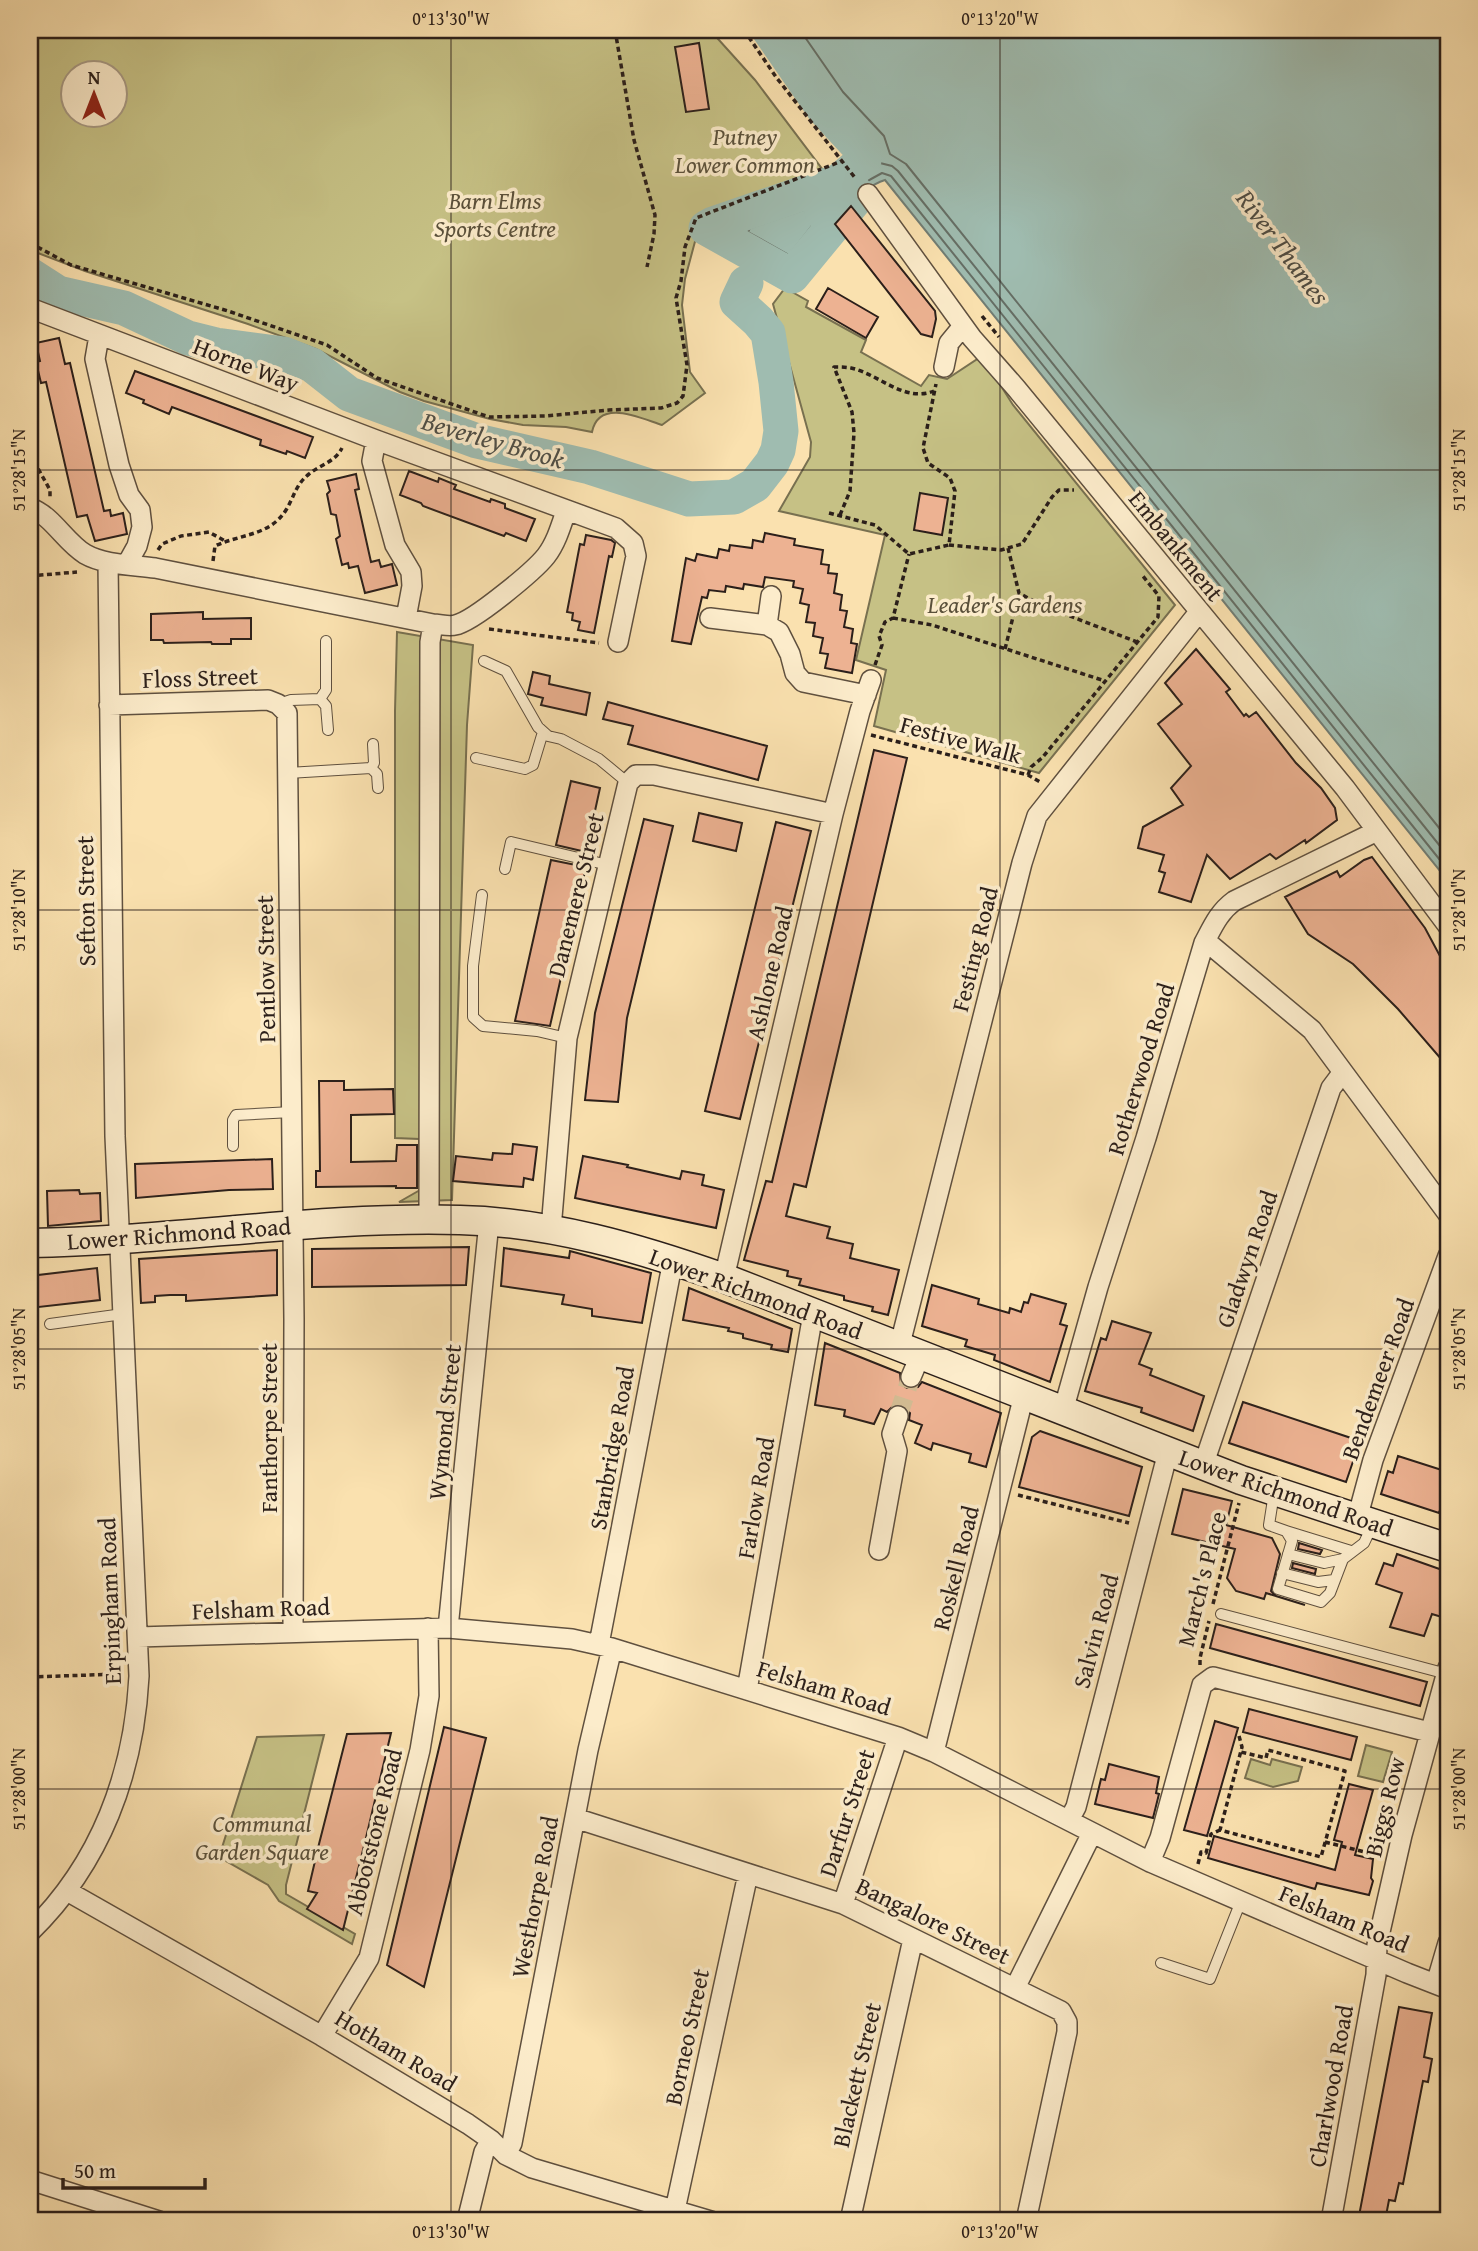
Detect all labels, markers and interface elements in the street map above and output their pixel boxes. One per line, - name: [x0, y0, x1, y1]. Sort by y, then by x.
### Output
- text: 0°13'30"W: [412, 5, 491, 32]
- text: 0°13'20"W: [961, 5, 1040, 32]
- north arrow: [60, 60, 130, 130]
- text: N: [88, 63, 101, 91]
- park label: Putney Lower Common: [674, 119, 815, 182]
- water label: River Thames: [1226, 180, 1340, 313]
- park label: Barn Elms Sports Centre: [434, 183, 556, 246]
- street label: Horne Way: [188, 328, 304, 401]
- water label: Beverley Brook: [416, 400, 569, 478]
- text: 51°28'15"N: [5, 428, 32, 511]
- text: 51°28'15"N: [1445, 428, 1472, 511]
- street label: Embankment: [1121, 483, 1232, 609]
- park label: Leader's Gardens: [927, 587, 1083, 622]
- street label: Floss Street: [142, 658, 259, 697]
- street label: Festive Walk: [897, 707, 1027, 773]
- street label: Danemere Street: [538, 808, 613, 981]
- street label: Sefton Street: [67, 835, 104, 967]
- text: 51°28'10"N: [5, 868, 32, 951]
- text: 51°28'10"N: [1445, 868, 1472, 951]
- street label: Festing Road: [942, 883, 1007, 1015]
- street label: Pentlow Street: [247, 894, 284, 1043]
- street label: Ashlone Road: [737, 902, 802, 1043]
- street label: Rotherwood Road: [1098, 978, 1183, 1159]
- street label: Gladwyn Road: [1207, 1185, 1286, 1332]
- street label: Lower Richmond Road: [66, 1208, 292, 1259]
- street label: Lower Richmond Road: [645, 1239, 868, 1348]
- street label: Bendemeer Road: [1332, 1293, 1423, 1465]
- text: 51°28'05"N: [5, 1307, 32, 1390]
- text: 51°28'05"N: [1445, 1307, 1472, 1390]
- street label: Wymond Street: [419, 1342, 470, 1502]
- street label: Fanthorpe Street: [251, 1343, 286, 1513]
- street label: Stanbridge Road: [580, 1363, 643, 1532]
- street label: Farlow Road: [728, 1434, 783, 1562]
- street label: Lower Richmond Road: [1174, 1439, 1398, 1546]
- street label: Roskell Road: [923, 1502, 988, 1634]
- street label: March's Place: [1168, 1508, 1235, 1650]
- street label: Erpingham Road: [89, 1517, 130, 1685]
- street label: Salvin Road: [1063, 1569, 1128, 1692]
- street label: Felsham Road: [191, 1589, 331, 1628]
- street label: Felsham Road: [753, 1651, 896, 1725]
- street label: Darfur Street: [809, 1744, 884, 1881]
- street label: Abbotstone Road: [336, 1745, 411, 1919]
- text: 51°28'00"N: [5, 1747, 32, 1830]
- text: 51°28'00"N: [1445, 1747, 1472, 1830]
- street label: Biggs Row: [1355, 1753, 1414, 1860]
- park label: Communal Garden Square: [195, 1806, 329, 1869]
- street label: Westhorpe Road: [502, 1813, 567, 1981]
- street label: Bangalore Street: [850, 1868, 1017, 1973]
- street label: Felsham Road: [1274, 1875, 1415, 1962]
- street label: Borneo Street: [655, 1965, 718, 2108]
- street label: Blackett Street: [823, 1998, 890, 2151]
- street label: Hotham Road: [329, 2000, 464, 2101]
- street label: Charlwood Road: [1299, 2002, 1362, 2170]
- scale bar: [63, 2146, 205, 2190]
- text: 50 m: [74, 2155, 116, 2186]
- text: 0°13'30"W: [412, 2218, 491, 2245]
- text: 0°13'20"W: [961, 2218, 1040, 2245]

